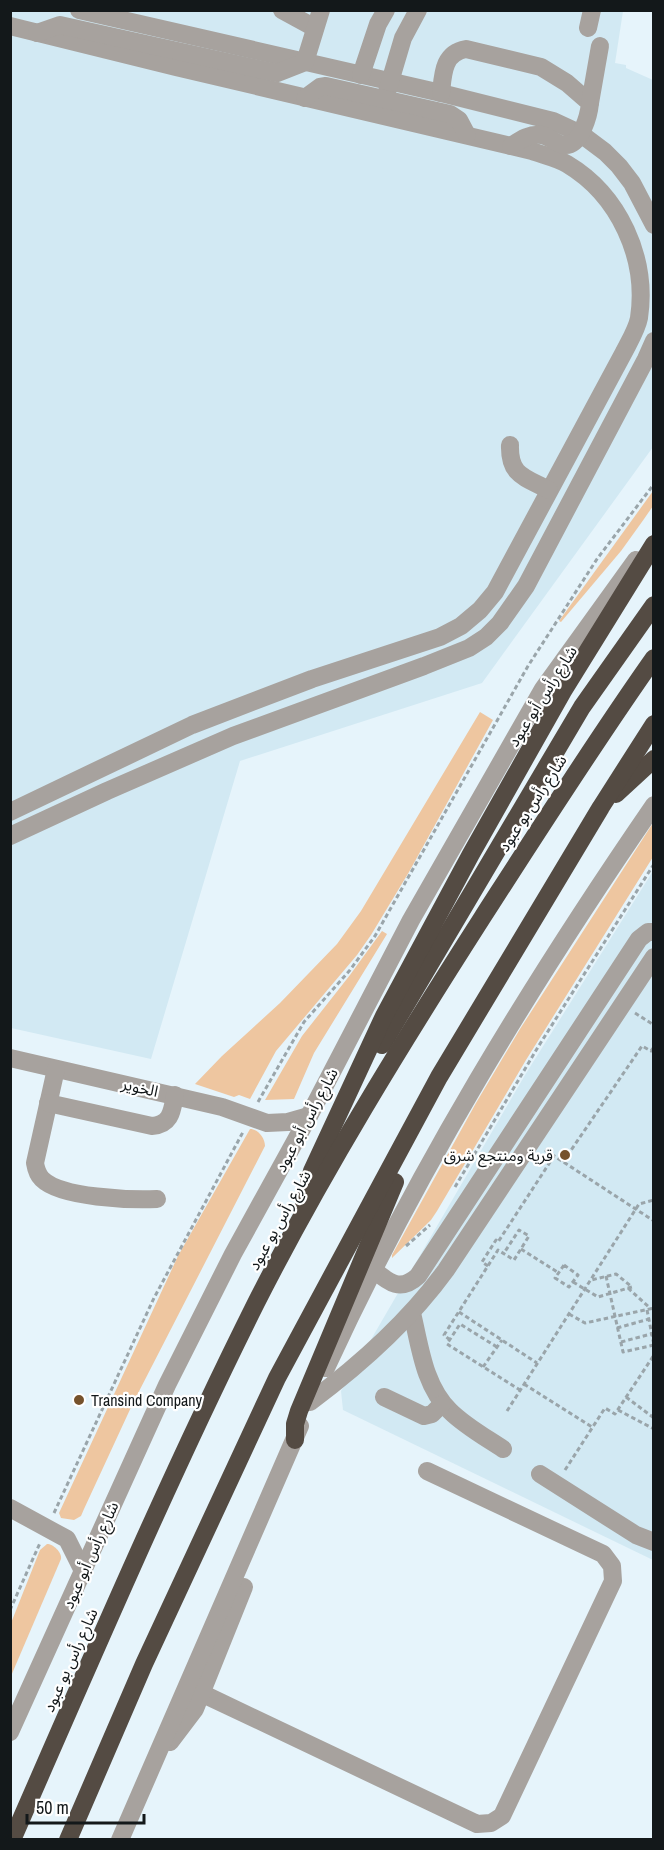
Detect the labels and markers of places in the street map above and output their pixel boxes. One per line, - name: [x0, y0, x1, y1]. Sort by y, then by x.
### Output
- place label: قرية ومنتجع شرق: [444, 1144, 553, 1168]
- marker: قرية ومنتجع شرق: [558, 1148, 572, 1162]
- place label: Transind Company: [91, 1389, 203, 1411]
- marker: Transind Company: [72, 1393, 86, 1407]

